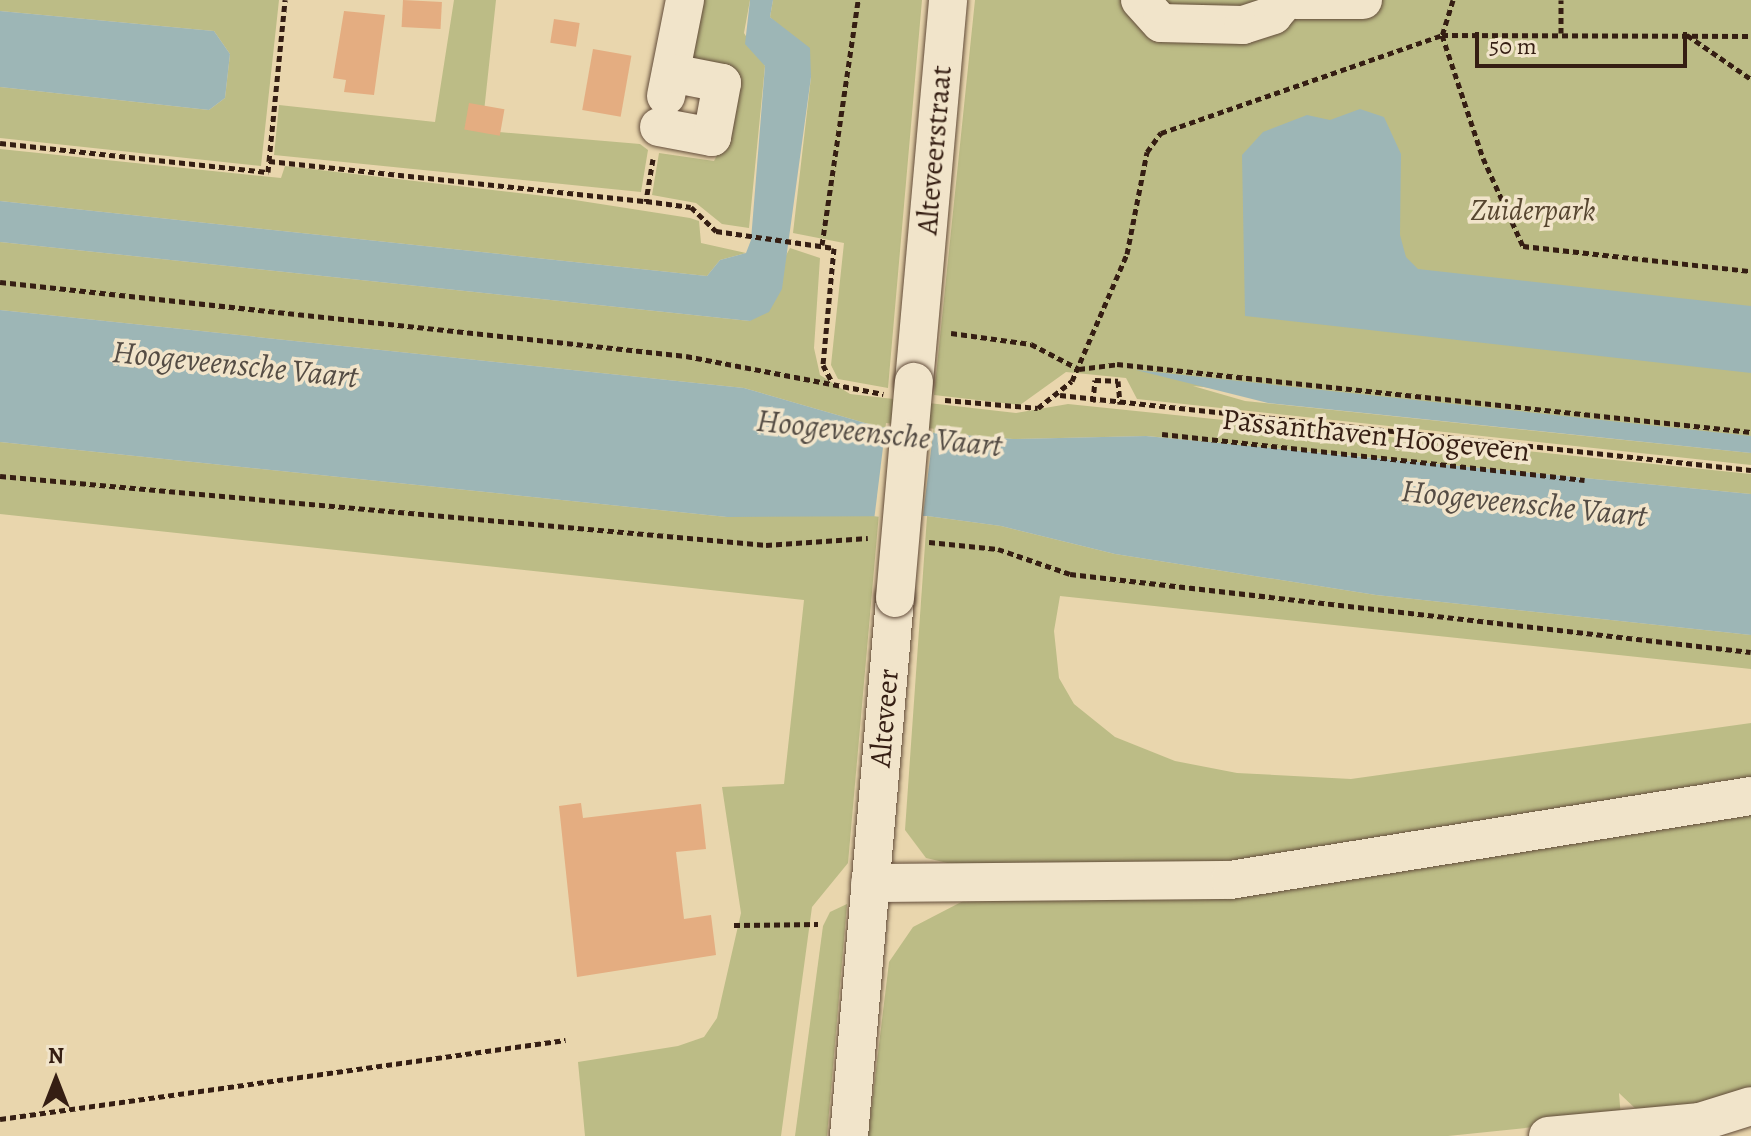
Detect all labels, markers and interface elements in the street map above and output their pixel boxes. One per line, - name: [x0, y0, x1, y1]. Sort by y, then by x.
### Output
- scale bar: [1479, 16, 1691, 66]
- text: 50 m: [1489, 30, 1537, 62]
- street label: Alteveerstraat: [909, 64, 959, 236]
- park label: Zuiderpark: [1470, 192, 1596, 228]
- water label: Hoogeveensche Vaart: [110, 332, 360, 396]
- water label: Hoogeveensche Vaart: [754, 401, 1004, 465]
- street label: Passanthaven Hoogeveen: [1220, 401, 1532, 469]
- water label: Hoogeveensche Vaart: [1399, 471, 1649, 535]
- street label: Alteveer: [862, 667, 906, 769]
- north arrow: [16, 1040, 96, 1120]
- text: N: [48, 1041, 64, 1071]

